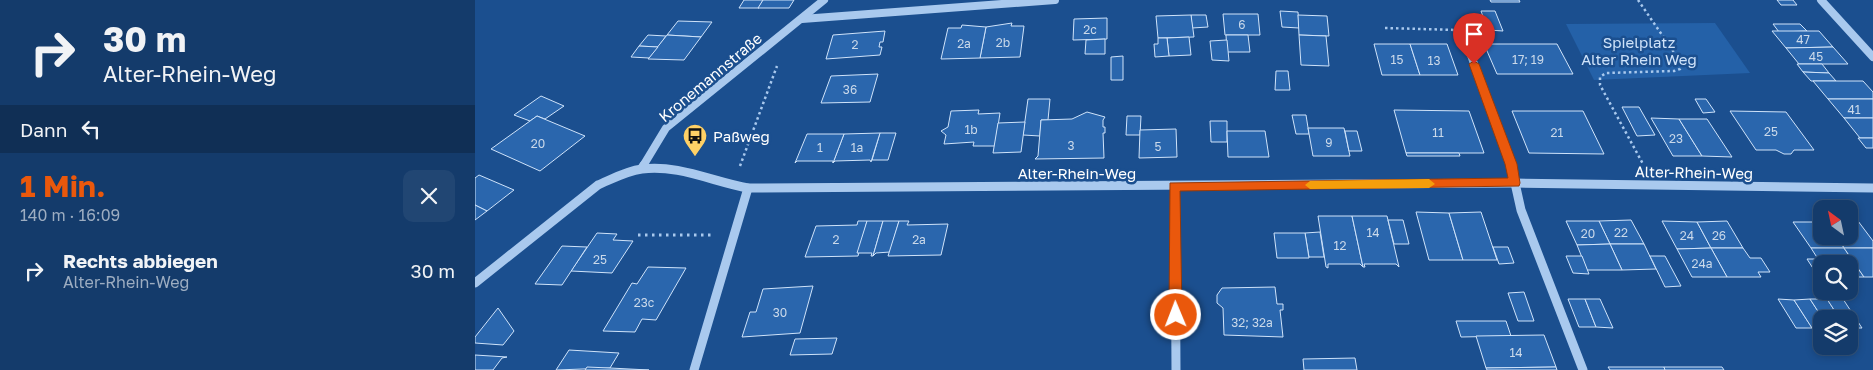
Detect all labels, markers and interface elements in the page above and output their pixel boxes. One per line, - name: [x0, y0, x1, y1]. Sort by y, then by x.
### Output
- pin: [1453, 13, 1495, 64]
- house number: 6: [1238, 17, 1246, 32]
- text: 30 m: [103, 18, 186, 60]
- icon: right: [20, 20, 85, 85]
- icon: arrive: [1460, 20, 1488, 48]
- house number: 2c: [1083, 22, 1097, 37]
- street label: Kronemannstraße: [655, 29, 765, 125]
- house number: 47: [1796, 32, 1810, 47]
- park label: Spielplatz Alter Rhein Weg: [1581, 33, 1697, 68]
- house number: 2b: [996, 35, 1010, 50]
- house number: 2a: [957, 36, 971, 51]
- house number: 2: [852, 37, 859, 52]
- house number: 45: [1809, 49, 1823, 64]
- house number: 15: [1391, 52, 1403, 67]
- house number: 17; 19: [1512, 52, 1544, 67]
- house number: 13: [1428, 53, 1440, 68]
- text: Alter-Rhein-Weg: [103, 60, 277, 87]
- house number: 36: [843, 82, 857, 97]
- house number: 41: [1847, 102, 1861, 117]
- icon: left: [77, 115, 105, 143]
- text: Dann: [20, 118, 67, 141]
- house number: 1b: [964, 122, 978, 137]
- bus stop icon: Paßweg: [682, 123, 708, 157]
- house number: 25: [1764, 124, 1778, 139]
- house number: 11: [1432, 125, 1444, 140]
- house number: 21: [1551, 125, 1564, 140]
- place label: Paßweg: [713, 127, 770, 145]
- house number: 23: [1669, 131, 1683, 146]
- house number: 9: [1325, 135, 1333, 150]
- house number: 20: [531, 136, 545, 151]
- house number: 3: [1067, 138, 1075, 153]
- house number: 5: [1155, 139, 1162, 154]
- house number: 1: [817, 140, 823, 155]
- house number: 1a: [851, 140, 863, 155]
- street label: Alter-Rhein-Weg: [1635, 162, 1753, 182]
- street label: Alter-Rhein-Weg: [1018, 164, 1136, 182]
- text: 1 Min.: [20, 168, 106, 204]
- button: close: [403, 170, 455, 222]
- north arrow: [1813, 200, 1857, 245]
- map controls: [1813, 200, 1858, 355]
- text: 140 m · 16:09: [20, 205, 120, 225]
- house number: 14: [1366, 225, 1380, 240]
- house number: 22: [1614, 225, 1628, 240]
- house number: 20: [1581, 226, 1595, 241]
- house number: 24: [1680, 228, 1694, 243]
- house number: 26: [1712, 228, 1726, 243]
- house number: 2: [833, 232, 840, 247]
- house number: 2a: [912, 232, 926, 247]
- house number: 12: [1334, 238, 1346, 253]
- text: Rechts abbiegen: [63, 249, 218, 272]
- house number: 25: [593, 252, 607, 267]
- button: search: [1813, 255, 1858, 300]
- house number: 24a: [1691, 256, 1713, 271]
- icon: right: [20, 257, 48, 285]
- text: 30 m: [411, 259, 455, 282]
- text: Alter-Rhein-Weg: [63, 272, 189, 292]
- position arrow: [1149, 288, 1201, 340]
- house number: 23c: [634, 295, 655, 310]
- house number: 30: [773, 305, 787, 320]
- button: layers: [1813, 310, 1858, 355]
- house number: 32; 32a: [1231, 315, 1273, 330]
- house number: 14: [1509, 345, 1523, 360]

